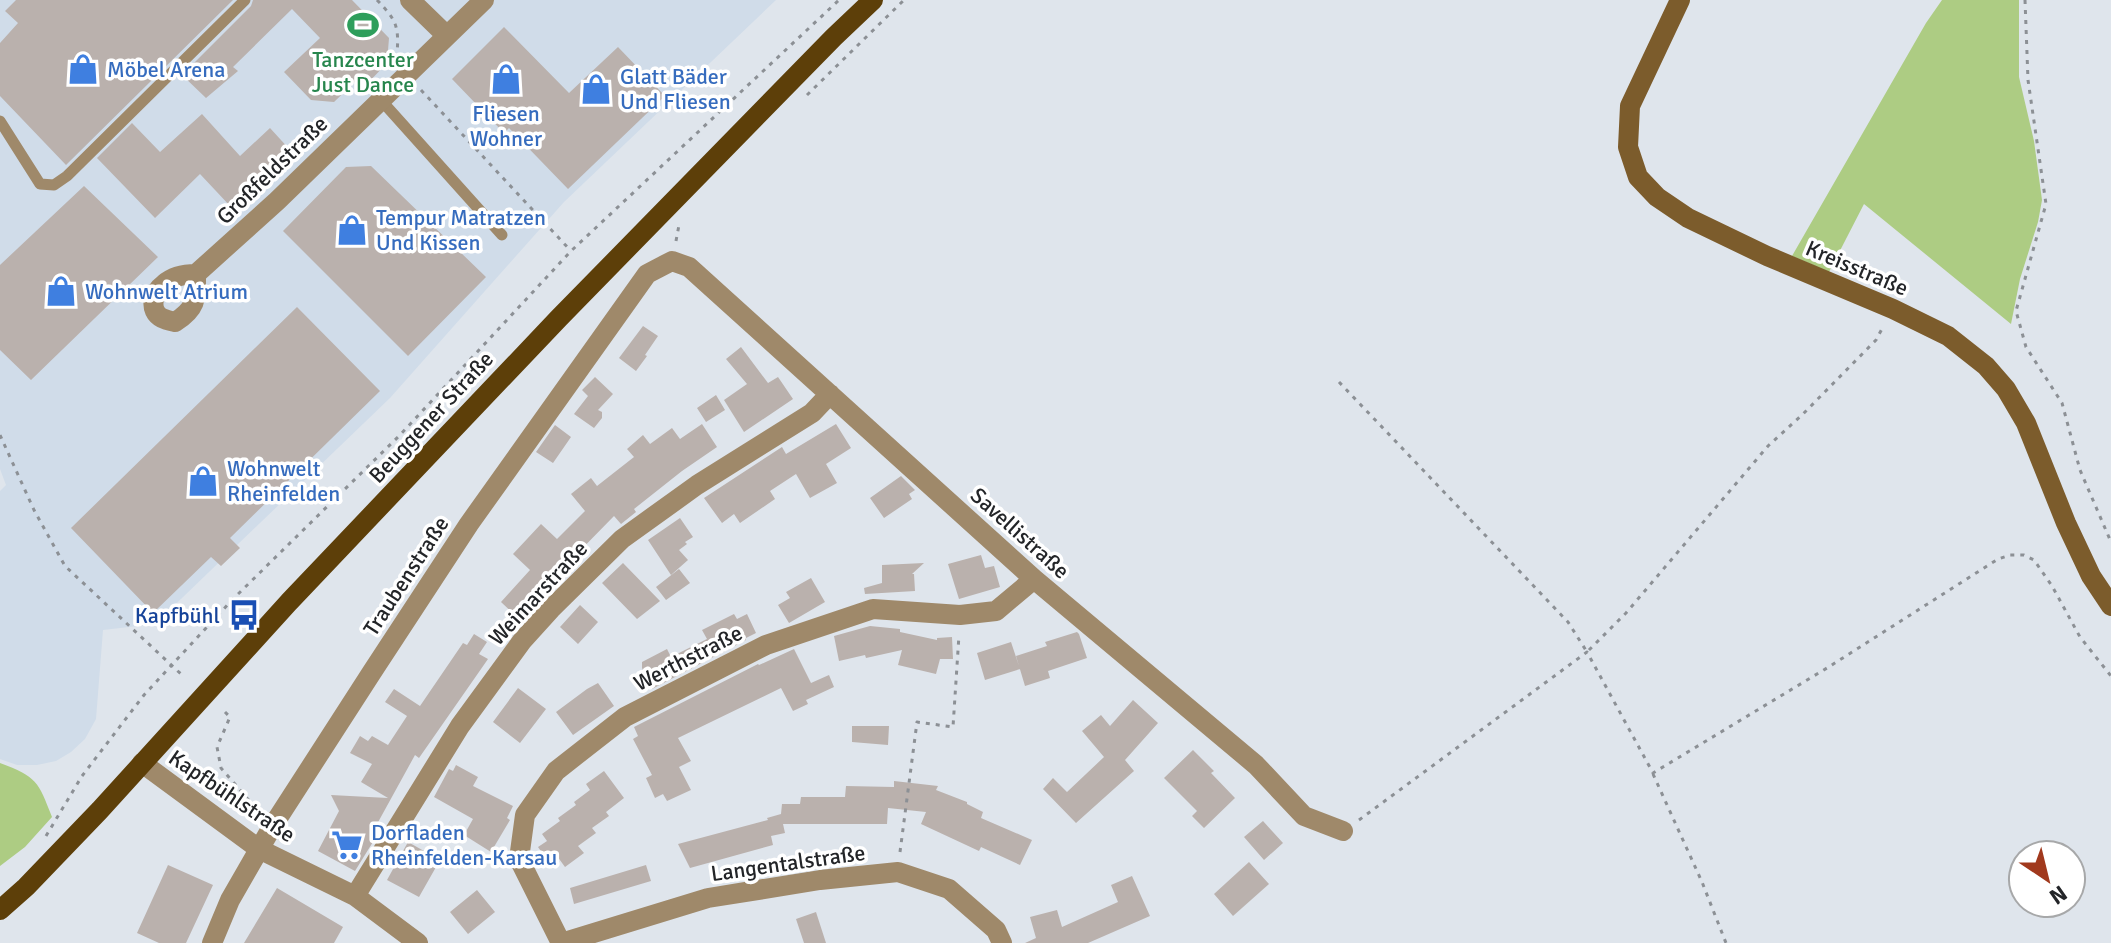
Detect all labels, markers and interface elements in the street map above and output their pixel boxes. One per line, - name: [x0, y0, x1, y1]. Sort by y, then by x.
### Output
- sports icon: Tanzcenter Just Dance: [346, 8, 380, 42]
- place label: Tanzcenter Just Dance: [312, 46, 414, 98]
- shop icon: Möbel Arena: [66, 52, 100, 86]
- place label: Möbel Arena: [107, 56, 225, 83]
- shop icon: Fliesen Wohner: [489, 62, 523, 96]
- place label: Glatt Bäder Und Fliesen: [620, 63, 731, 115]
- shop icon: Glatt Bäder Und Fliesen: [579, 72, 613, 106]
- place label: Fliesen Wohner: [470, 100, 542, 152]
- street label: Großfeldstraße: [211, 110, 333, 230]
- place label: Tempur Matratzen Und Kissen: [376, 204, 546, 256]
- shop icon: Tempur Matratzen Und Kissen: [335, 213, 369, 247]
- street label: Kreisstraße: [1802, 234, 1912, 302]
- shop icon: Wohnwelt Atrium: [44, 274, 78, 308]
- place label: Wohnwelt Atrium: [85, 278, 248, 305]
- street label: Beuggener Straße: [363, 345, 499, 489]
- place label: Wohnwelt Rheinfelden: [227, 455, 340, 507]
- shop icon: Wohnwelt Rheinfelden: [186, 464, 220, 498]
- street label: Savellistraße: [965, 482, 1075, 584]
- street label: Traubenstraße: [357, 511, 455, 641]
- street label: Weimarstraße: [483, 535, 593, 651]
- bus stop icon: Kapfbühl: [227, 598, 261, 632]
- place label: Kapfbühl: [135, 602, 220, 629]
- street label: Werthstraße: [629, 619, 747, 697]
- street label: Kapfbühlstraße: [164, 744, 300, 848]
- place label: Dorfladen Rheinfelden-Karsau: [371, 819, 557, 871]
- supermarket icon: Dorfladen Rheinfelden-Karsau: [330, 828, 364, 862]
- street label: Langentalstraße: [709, 839, 867, 887]
- north arrow: [2007, 839, 2087, 919]
- text: N: [2044, 880, 2072, 910]

